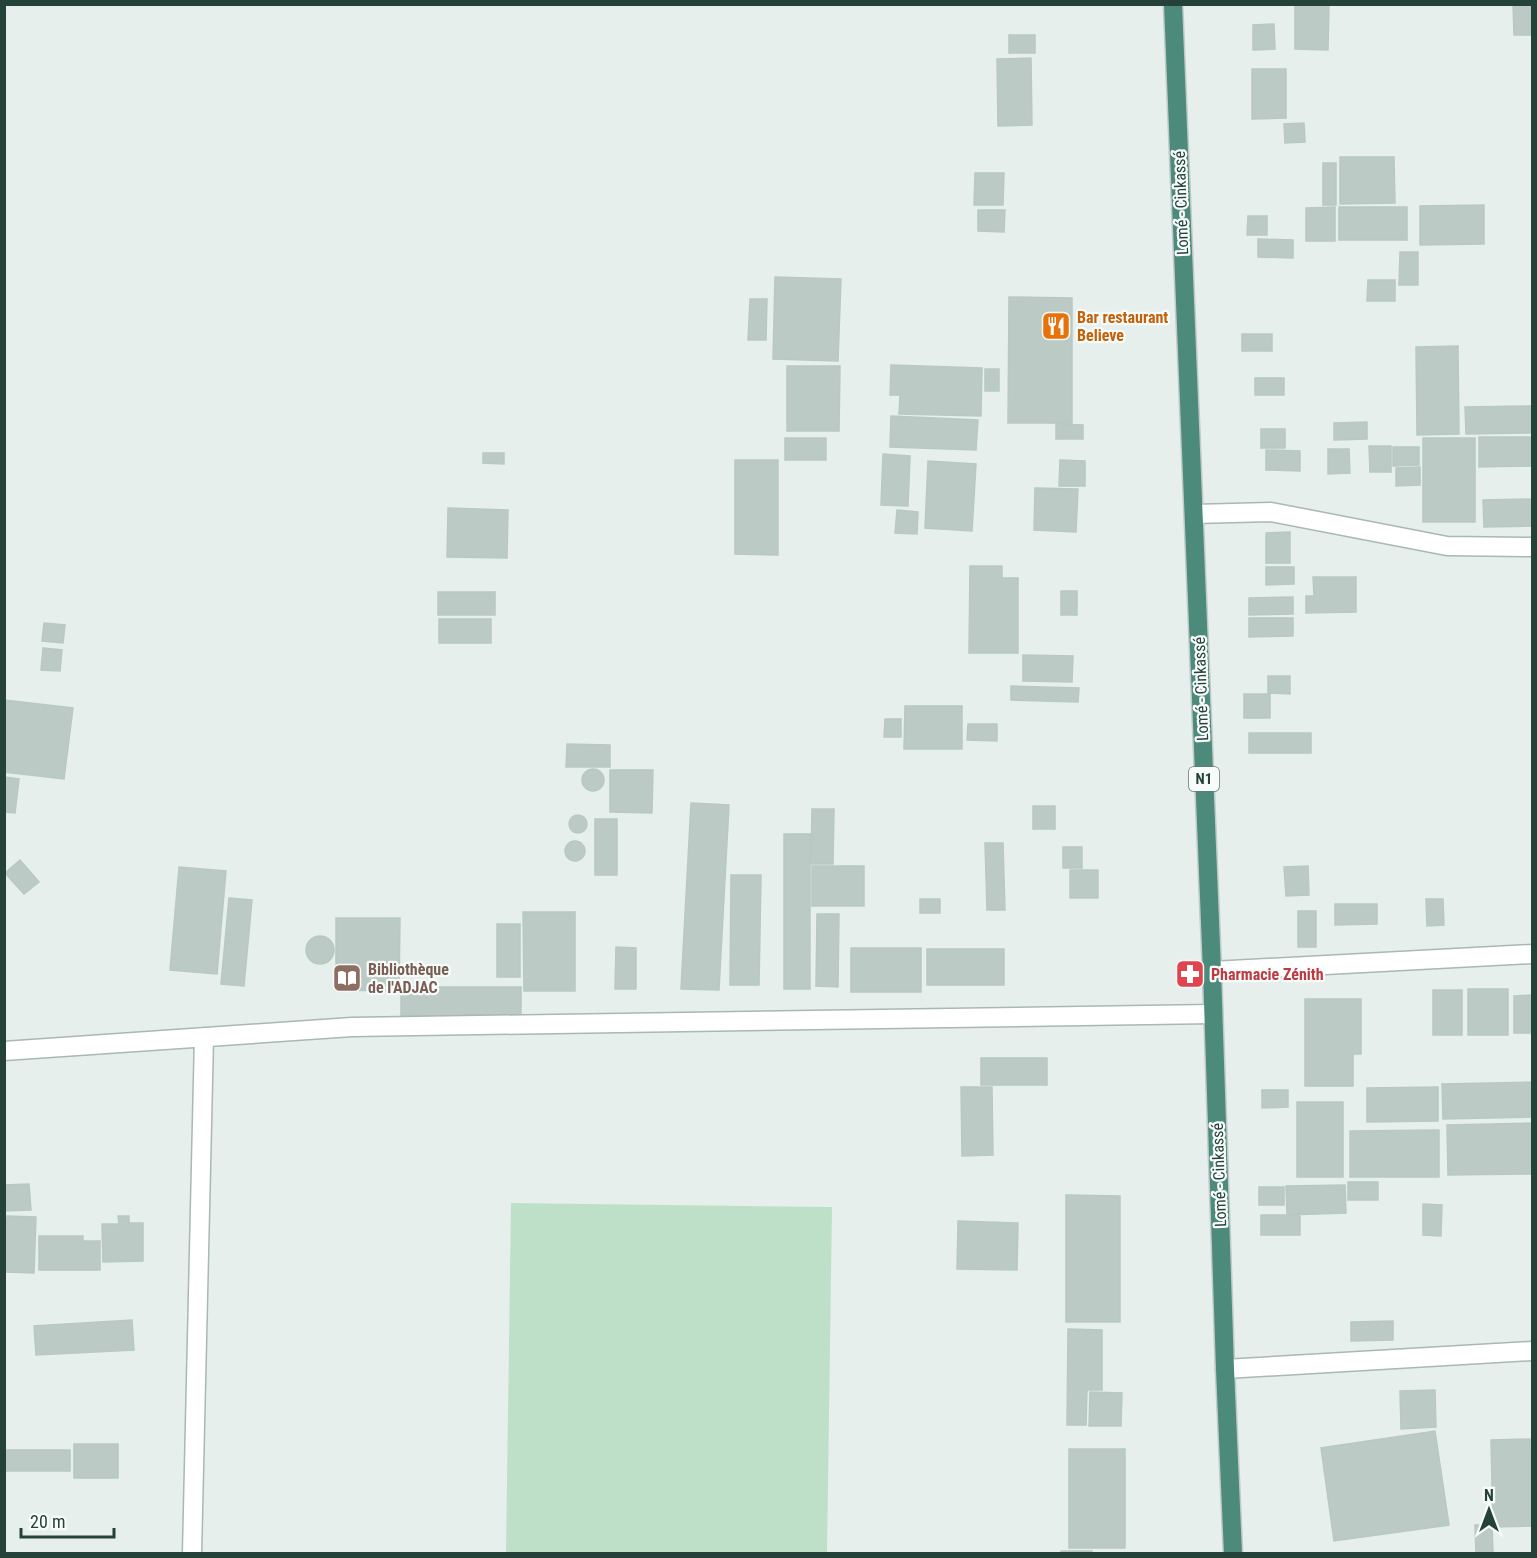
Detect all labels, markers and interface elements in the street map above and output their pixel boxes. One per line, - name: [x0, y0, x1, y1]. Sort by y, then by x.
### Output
- street label: Lomé - Cinkassé: [1170, 151, 1192, 255]
- place label: Bar restaurant Believe: [1077, 308, 1168, 345]
- restaurant icon: Bar restaurant Believe: [1040, 310, 1072, 342]
- street label: Lomé - Cinkassé: [1190, 637, 1212, 741]
- road number: N1: [1189, 767, 1219, 791]
- pharmacy icon: Pharmacie Zénith: [1174, 958, 1206, 990]
- place label: Bibliothèque de l'ADJAC: [368, 960, 449, 997]
- library icon: Bibliothèque de l'ADJAC: [331, 962, 363, 994]
- place label: Pharmacie Zénith: [1211, 965, 1324, 984]
- street label: Lomé - Cinkassé: [1208, 1123, 1230, 1227]
- north arrow: [1459, 1480, 1519, 1540]
- text: N: [1484, 1486, 1494, 1505]
- scale bar: [21, 1501, 114, 1539]
- text: 20 m: [30, 1511, 65, 1532]

